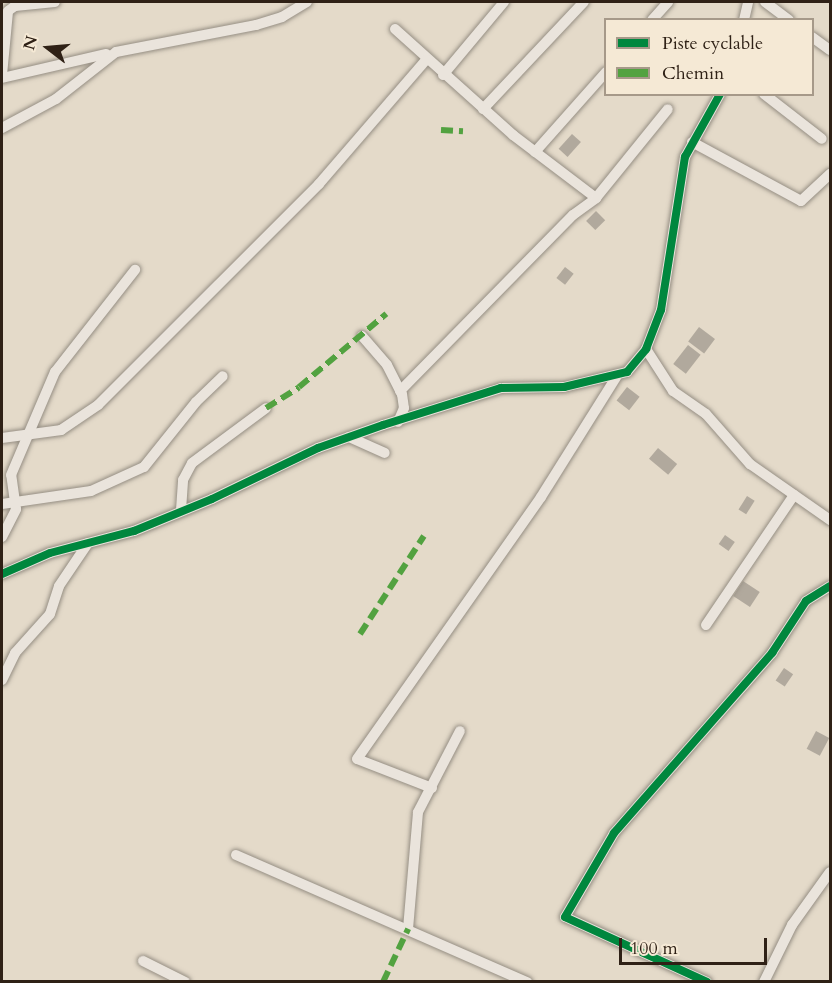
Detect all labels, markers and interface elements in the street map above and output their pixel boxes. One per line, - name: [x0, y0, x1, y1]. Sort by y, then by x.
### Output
- north arrow: [18, 18, 78, 78]
- legend: [604, 18, 814, 96]
- text: Piste cyclable: [662, 31, 763, 56]
- text: N: [18, 33, 43, 53]
- text: Chemin: [662, 61, 724, 86]
- scale bar: [622, 926, 770, 964]
- text: 100 m: [630, 936, 678, 961]

